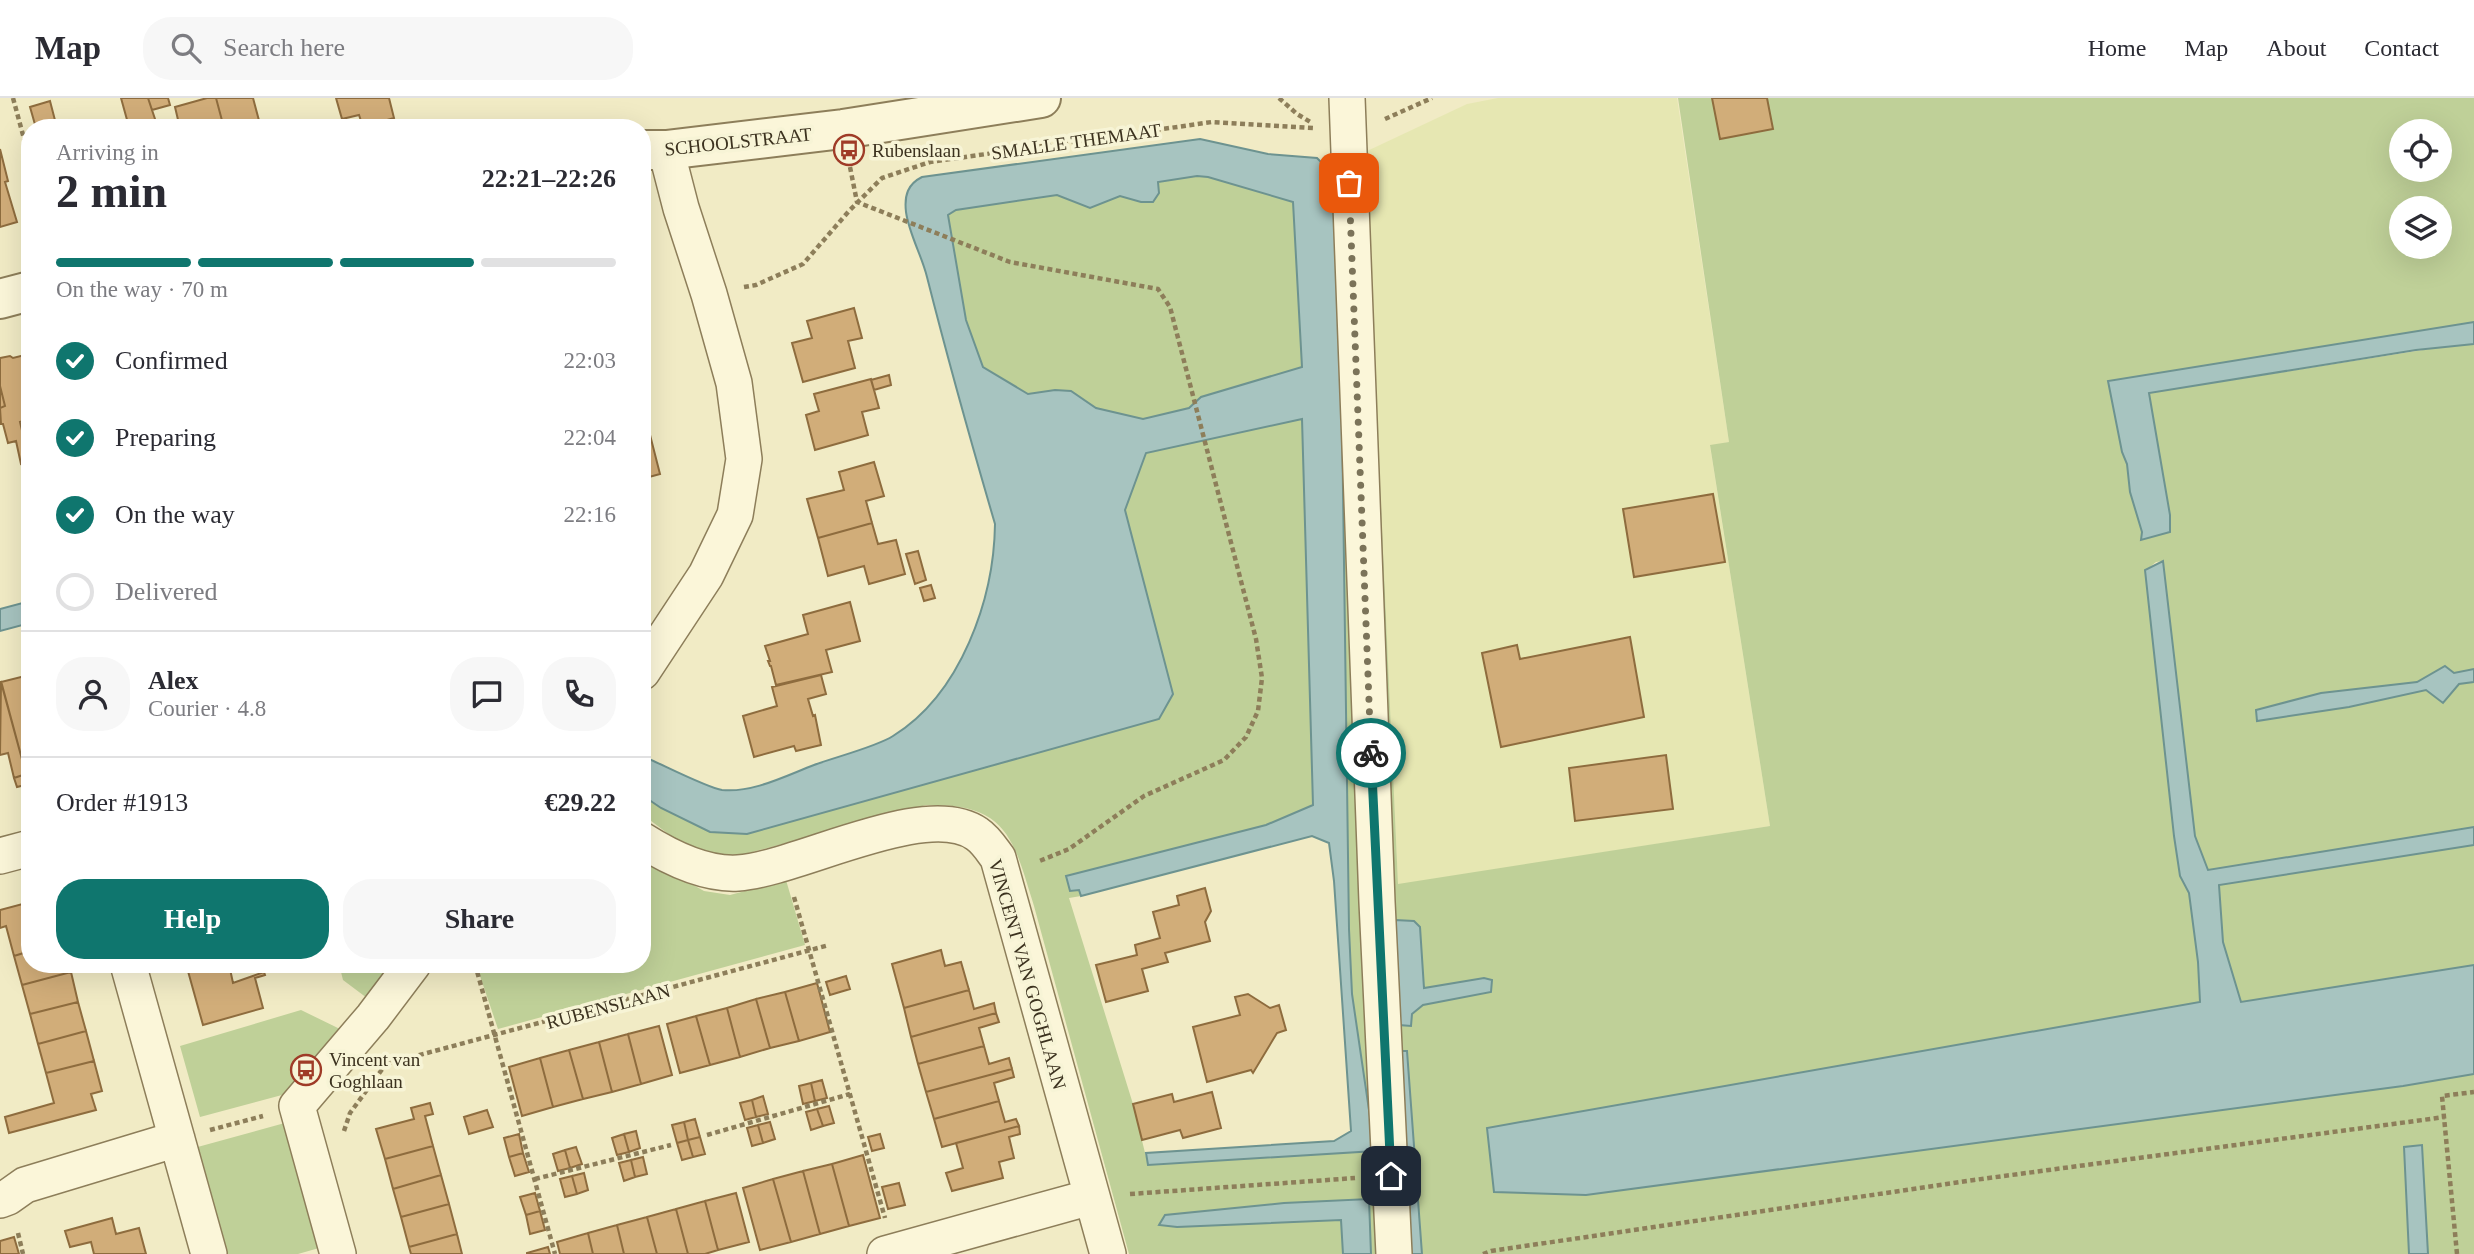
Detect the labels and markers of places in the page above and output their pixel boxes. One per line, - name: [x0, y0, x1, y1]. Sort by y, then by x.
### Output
- bus stop icon: Rubenslaan: [832, 133, 866, 167]
- place label: Rubenslaan: [872, 140, 961, 161]
- pin: [1319, 153, 1379, 213]
- place label: Vincent van Goghlaan: [329, 1049, 421, 1092]
- bus stop icon: Vincent van Goghlaan: [289, 1053, 323, 1087]
- pin: [1361, 1146, 1421, 1206]

